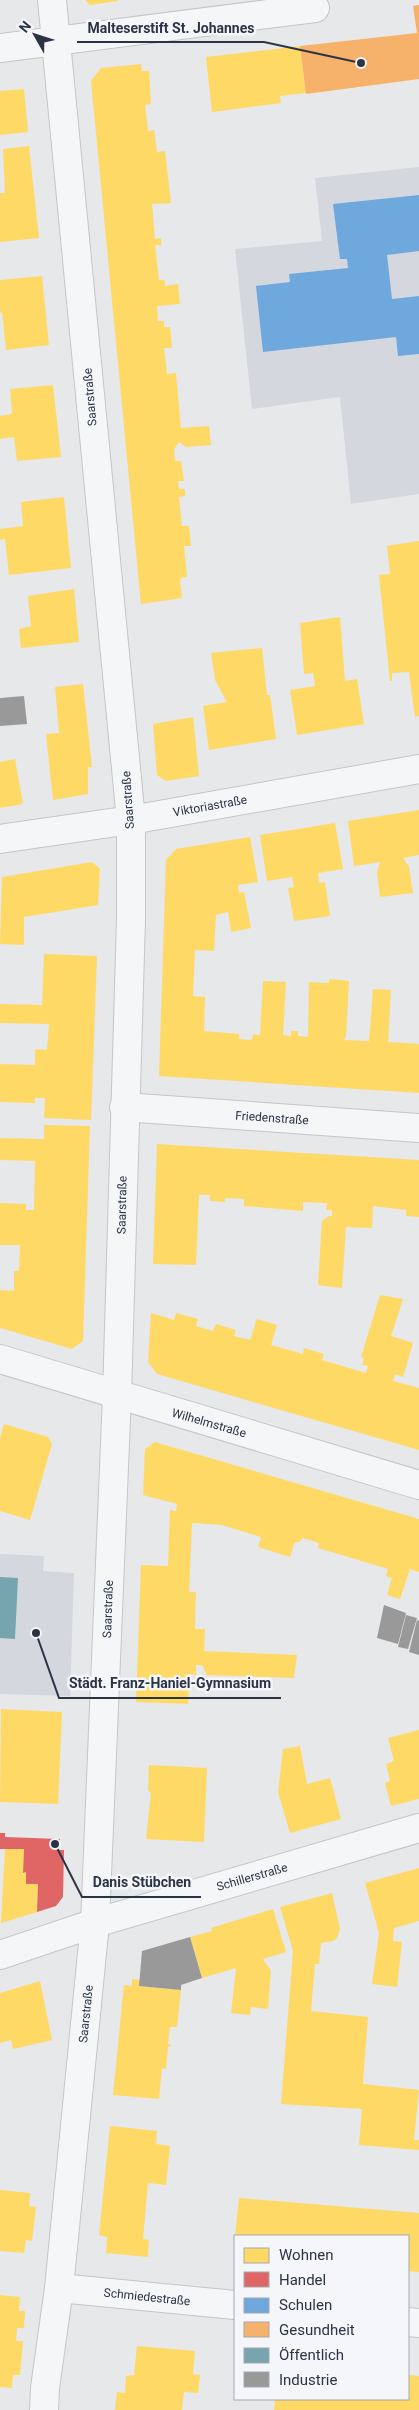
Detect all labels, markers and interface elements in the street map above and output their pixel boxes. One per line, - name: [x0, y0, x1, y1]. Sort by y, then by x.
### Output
- north arrow: [10, 10, 60, 60]
- callout: Malteserstift St. Johannes: [77, 13, 264, 42]
- text: N: [16, 18, 34, 36]
- text: Malteserstift St. Johannes: [88, 20, 254, 36]
- street label: Saarstraße: [80, 367, 100, 427]
- street label: Saarstraße: [119, 770, 137, 830]
- street label: Viktoriastraße: [172, 793, 248, 819]
- street label: Friedenstraße: [235, 1108, 309, 1128]
- street label: Saarstraße: [114, 1176, 130, 1234]
- street label: Wilhelmstraße: [170, 1406, 248, 1440]
- street label: Saarstraße: [100, 1580, 116, 1638]
- callout: Städt. Franz-Haniel-Gymnasium: [59, 1669, 281, 1698]
- text: Städt. Franz-Haniel-Gymnasium: [69, 1675, 271, 1691]
- street label: Schillerstraße: [215, 1860, 289, 1894]
- callout: Danis Stübchen: [82, 1868, 201, 1897]
- text: Danis Stübchen: [93, 1874, 191, 1890]
- street label: Saarstraße: [76, 1984, 96, 2044]
- legend: [234, 2235, 409, 2400]
- text: Wohnen: [279, 2246, 333, 2264]
- text: Handel: [279, 2271, 326, 2289]
- street label: Schmiedestraße: [103, 2285, 191, 2309]
- text: Schulen: [279, 2296, 332, 2314]
- text: Gesundheit: [279, 2321, 355, 2339]
- text: Öffentlich: [279, 2346, 344, 2364]
- text: Industrie: [279, 2371, 337, 2389]

